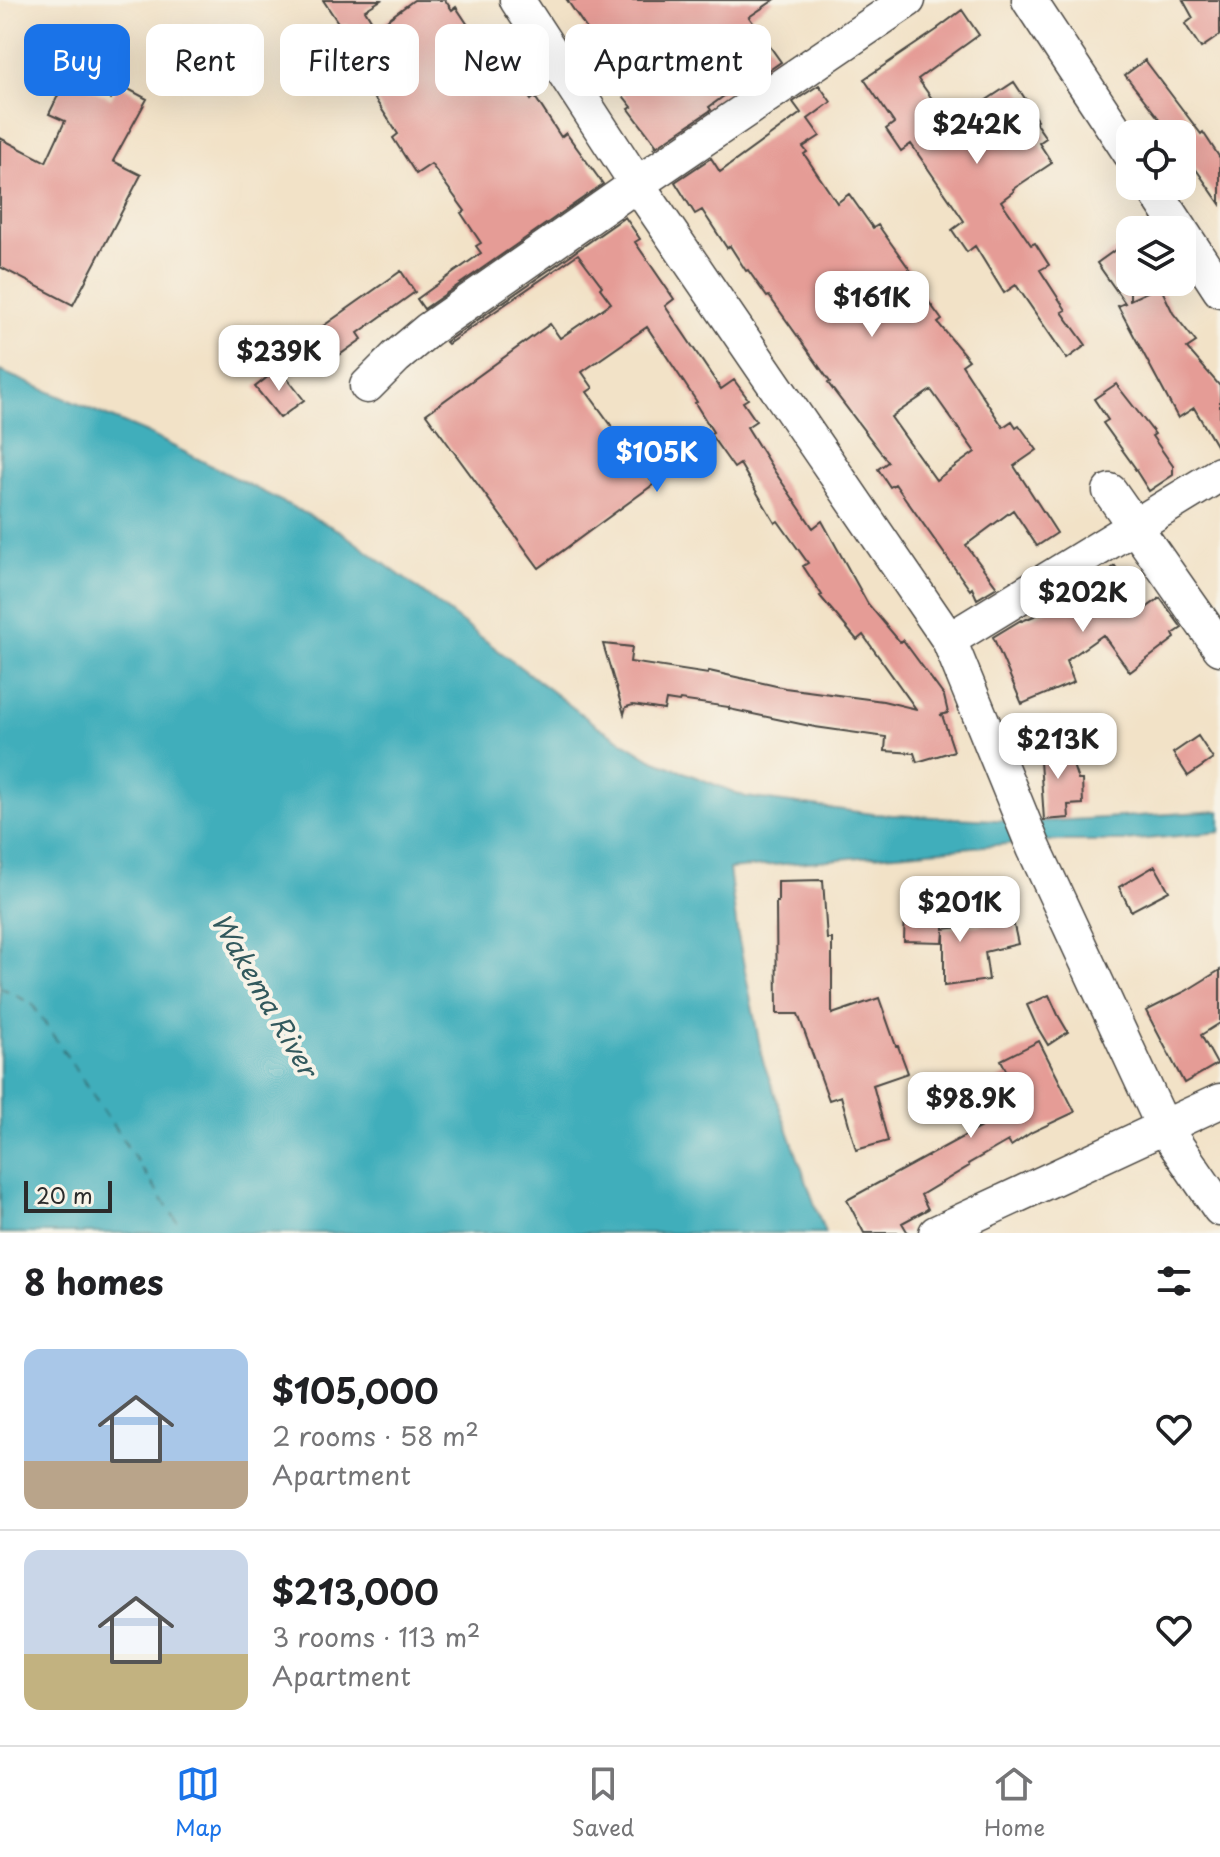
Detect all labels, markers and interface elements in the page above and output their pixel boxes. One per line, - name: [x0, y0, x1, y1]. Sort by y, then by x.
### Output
- chip: Buy: [24, 24, 130, 96]
- chip: Rent: [146, 24, 264, 96]
- chip: Filters: [280, 24, 419, 96]
- chip: New: [435, 24, 549, 96]
- chip: Apartment: [565, 24, 771, 96]
- pin: $242K: [921, 98, 1033, 166]
- text: $242K: [933, 104, 1021, 143]
- map controls: [1116, 120, 1196, 296]
- button: locate: [1116, 120, 1196, 200]
- button: layers: [1116, 216, 1196, 296]
- pin: $161K: [816, 271, 928, 339]
- text: $161K: [833, 277, 911, 316]
- pin: $239K: [223, 325, 335, 393]
- text: $239K: [237, 331, 321, 370]
- pin: $105K: [601, 426, 713, 494]
- text: $105K: [616, 432, 698, 471]
- pin: $202K: [1027, 566, 1139, 634]
- text: $202K: [1038, 572, 1128, 611]
- pin: $213K: [1002, 713, 1114, 781]
- text: $213K: [1017, 719, 1099, 758]
- pin: $201K: [904, 876, 1016, 944]
- text: $201K: [918, 882, 1002, 921]
- water label: Wakema River: [203, 905, 329, 1086]
- pin: $98.9K: [906, 1072, 1036, 1140]
- text: $98.9K: [926, 1078, 1016, 1117]
- scale bar: [24, 1177, 112, 1213]
- text: 20 m: [36, 1178, 93, 1211]
- text: 8 homes: [24, 1255, 164, 1307]
- icon: filters: [1152, 1259, 1196, 1303]
- text: $105,000: [272, 1364, 439, 1416]
- icon: home: [88, 1381, 184, 1477]
- icon: heart: [1152, 1407, 1196, 1451]
- text: 2 rooms · 58 m²: [272, 1416, 479, 1455]
- text: Apartment: [272, 1455, 411, 1494]
- text: $213,000: [272, 1565, 439, 1617]
- icon: home: [88, 1582, 184, 1678]
- icon: heart: [1152, 1608, 1196, 1652]
- text: 3 rooms · 113 m²: [272, 1617, 480, 1656]
- text: Apartment: [272, 1656, 411, 1695]
- tab: Map: [175, 1762, 222, 1843]
- tab: Saved: [572, 1762, 634, 1843]
- tab: Home: [984, 1762, 1045, 1843]

